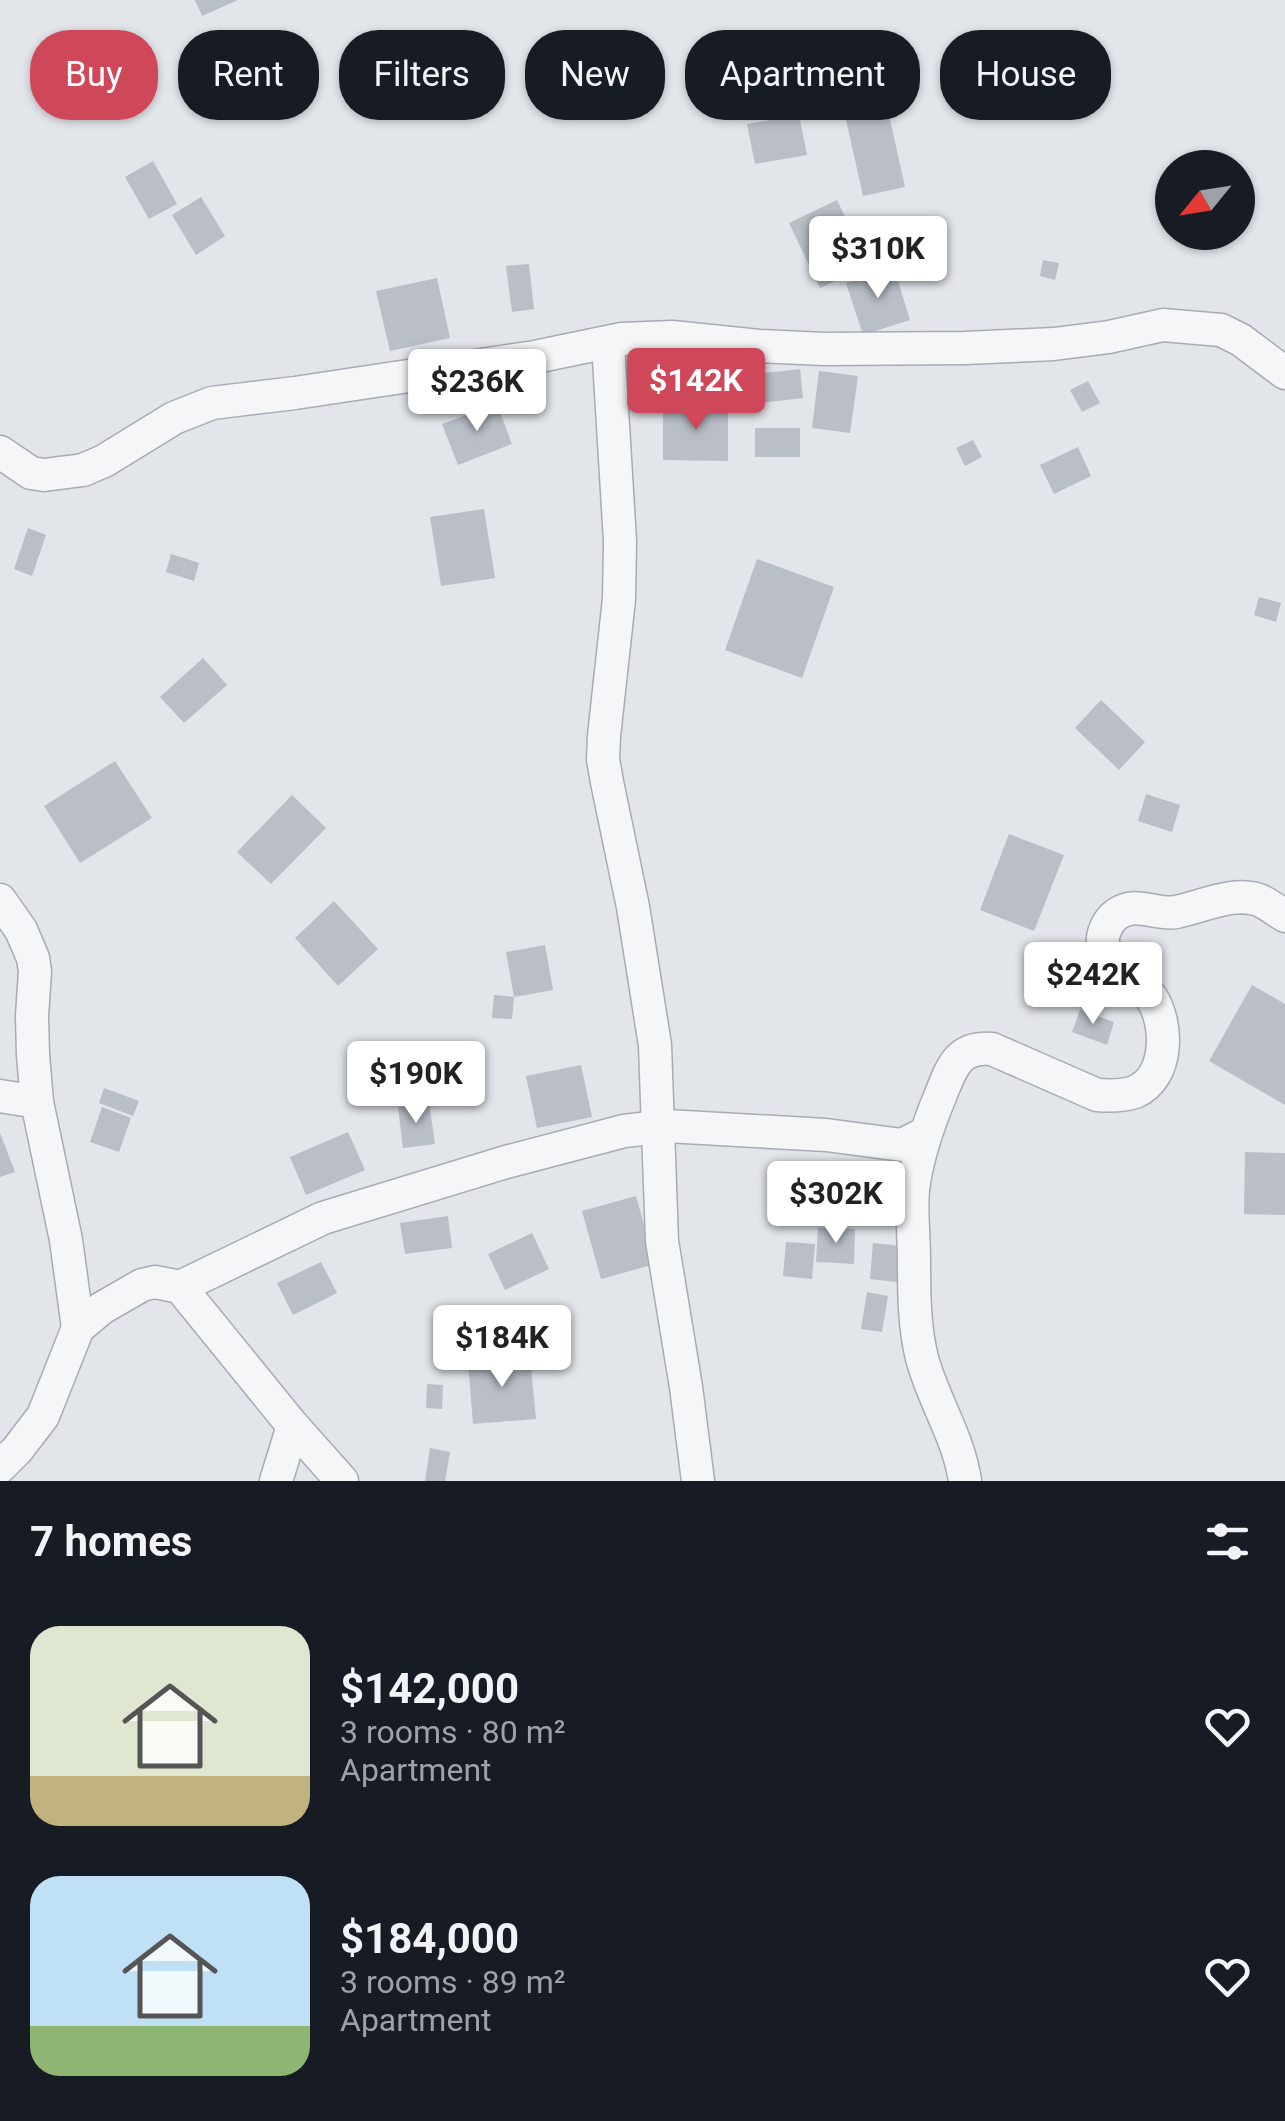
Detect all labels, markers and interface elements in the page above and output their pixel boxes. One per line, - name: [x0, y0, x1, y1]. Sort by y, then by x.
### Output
- chip: Buy: [30, 30, 158, 120]
- chip: Rent: [178, 30, 319, 120]
- chip: Filters: [339, 30, 505, 120]
- chip: New: [525, 30, 665, 120]
- chip: Apartment: [685, 30, 920, 120]
- chip: House: [940, 30, 1111, 120]
- north arrow: [1155, 150, 1255, 250]
- map controls: [1155, 150, 1255, 250]
- pin: $310K: [808, 216, 948, 301]
- text: $310K: [831, 229, 925, 267]
- pin: $142K: [626, 348, 766, 433]
- pin: $236K: [407, 349, 547, 434]
- text: $142K: [649, 361, 743, 399]
- text: $236K: [430, 362, 524, 400]
- pin: $242K: [1023, 942, 1163, 1027]
- text: $242K: [1046, 955, 1140, 993]
- pin: $190K: [346, 1041, 486, 1126]
- text: $190K: [369, 1054, 463, 1092]
- pin: $302K: [766, 1161, 906, 1246]
- text: $302K: [789, 1174, 883, 1212]
- pin: $184K: [432, 1305, 572, 1390]
- text: $184K: [455, 1318, 549, 1356]
- icon: filters: [1200, 1514, 1255, 1569]
- text: 7 homes: [30, 1517, 192, 1566]
- text: $142,000: [340, 1664, 519, 1713]
- icon: home: [110, 1666, 230, 1786]
- icon: heart: [1200, 1699, 1255, 1754]
- text: 3 rooms · 80 m²: [340, 1713, 565, 1751]
- text: Apartment: [340, 1751, 492, 1789]
- text: $184,000: [340, 1914, 519, 1963]
- icon: home: [110, 1916, 230, 2036]
- icon: heart: [1200, 1949, 1255, 2004]
- text: 3 rooms · 89 m²: [340, 1963, 565, 2001]
- text: Apartment: [340, 2001, 492, 2039]

